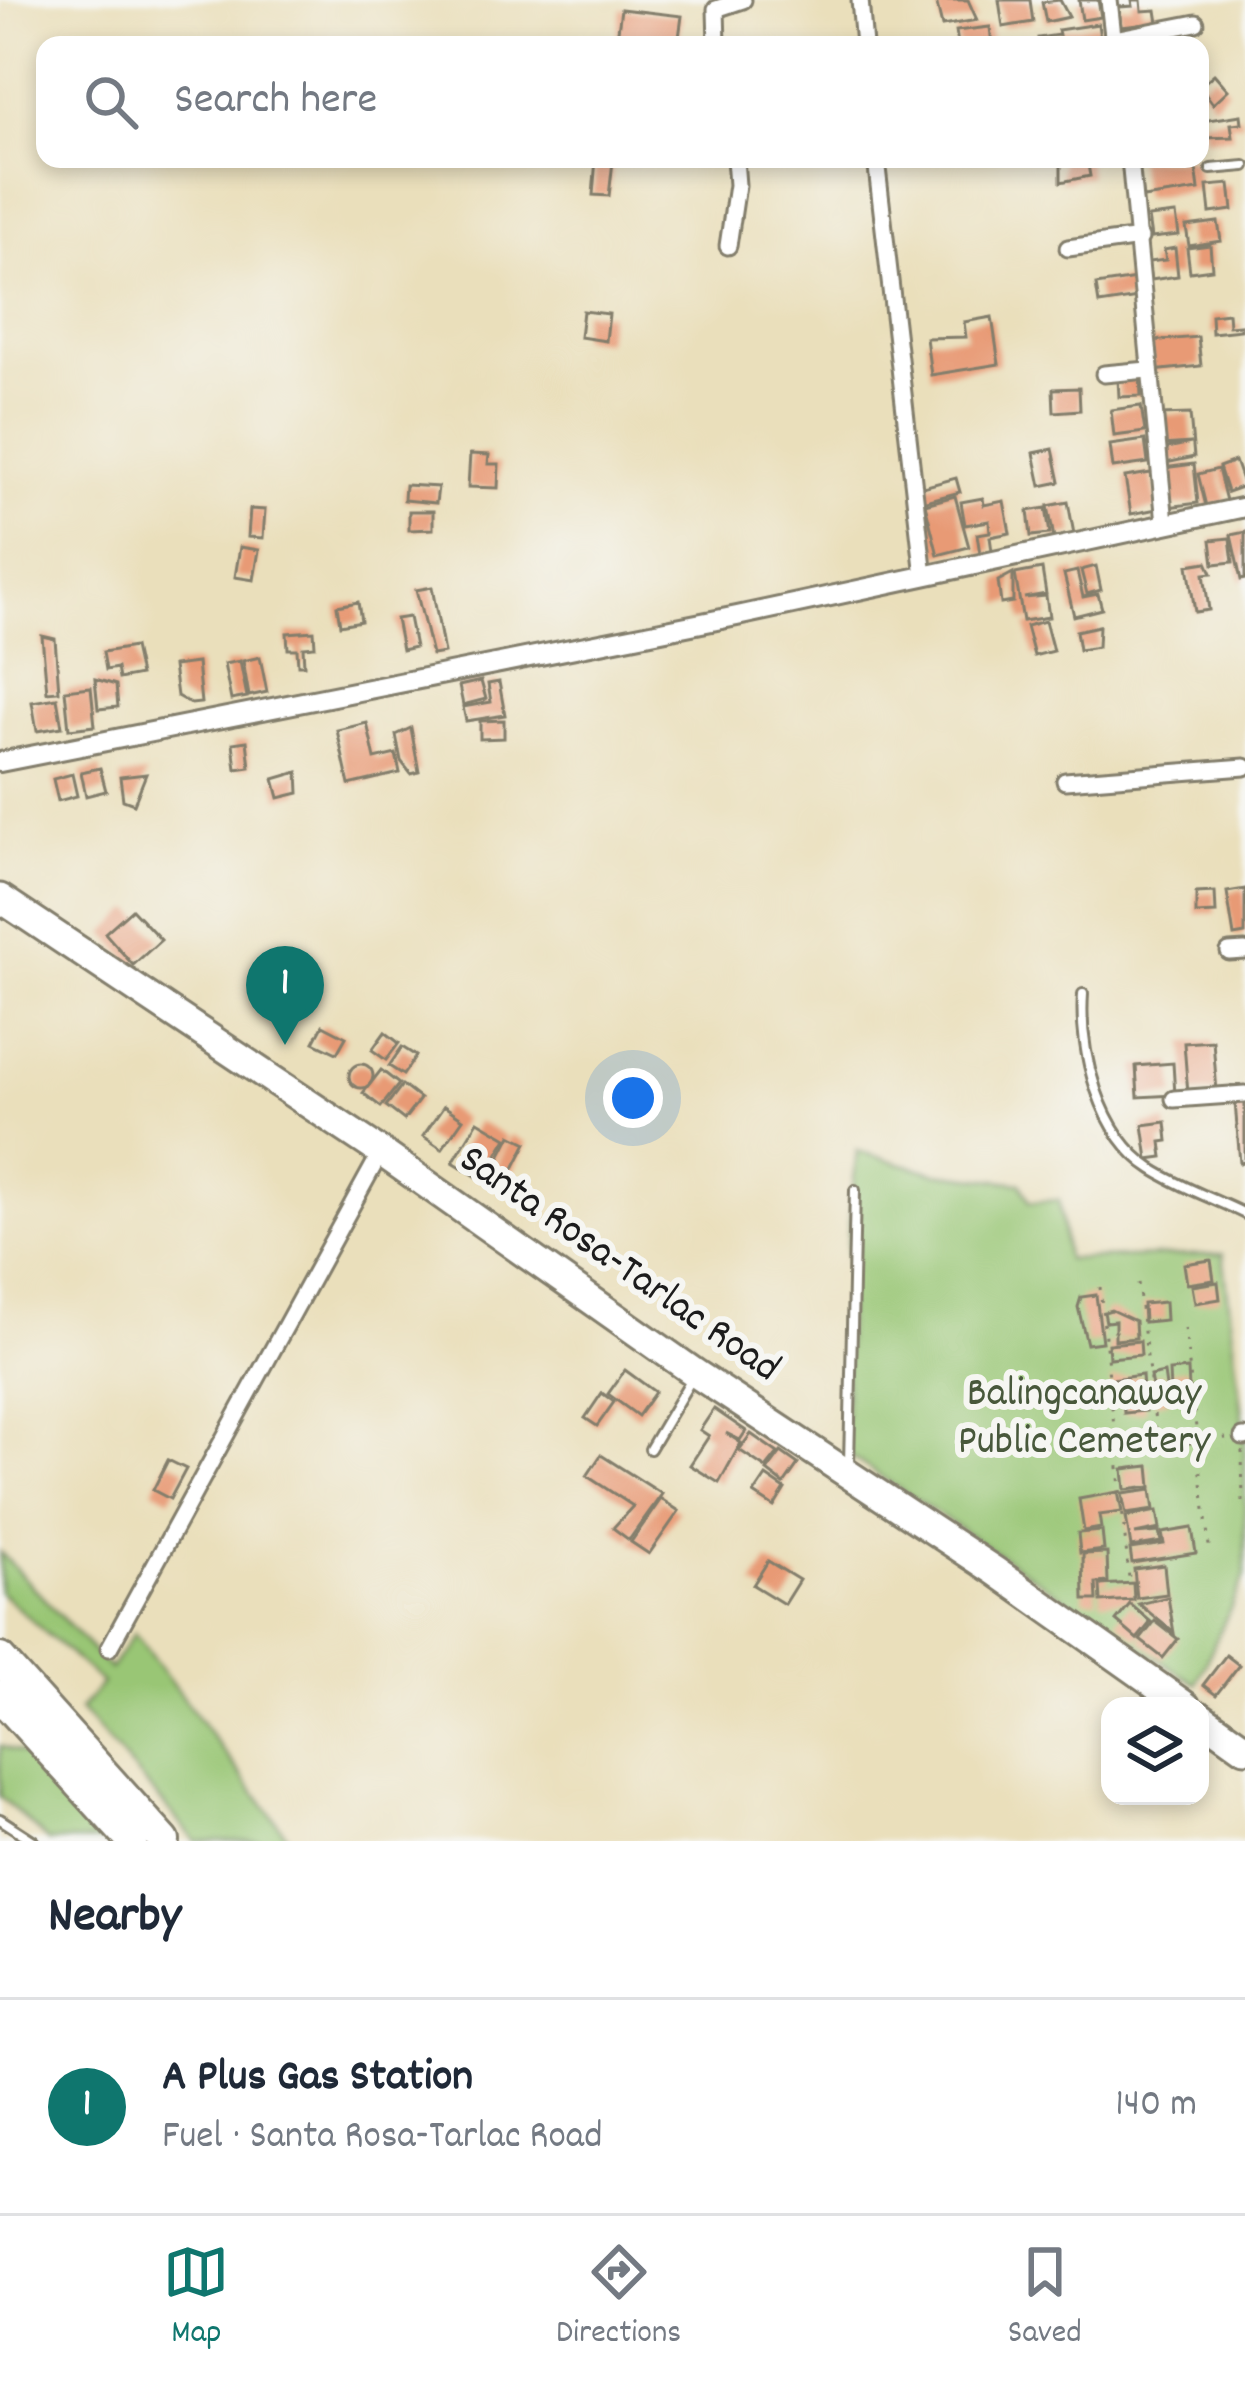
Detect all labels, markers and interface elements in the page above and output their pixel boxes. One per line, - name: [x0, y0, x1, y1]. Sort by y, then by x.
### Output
- search box: [36, 36, 1209, 168]
- icon: search: [78, 69, 144, 135]
- text: Search here: [174, 70, 377, 134]
- pin: 1: [246, 946, 324, 1045]
- your location: [603, 1068, 663, 1128]
- street label: Santa Rosa-Tarlac Road: [445, 1132, 791, 1400]
- park label: Balingcanaway Public Cemetery: [958, 1366, 1211, 1474]
- map controls: [1101, 1697, 1209, 1805]
- button: layers: [1101, 1697, 1209, 1805]
- text: Nearby: [48, 1883, 181, 1955]
- text: A Plus Gas Station: [162, 2047, 473, 2111]
- text: 1: [83, 2079, 91, 2134]
- text: 140 m: [1115, 2079, 1197, 2134]
- text: Fuel · Santa Rosa-Tarlac Road: [162, 2111, 602, 2166]
- tab: Map: [163, 2239, 229, 2358]
- tab: Directions: [556, 2239, 681, 2358]
- tab: Saved: [1008, 2239, 1082, 2358]

